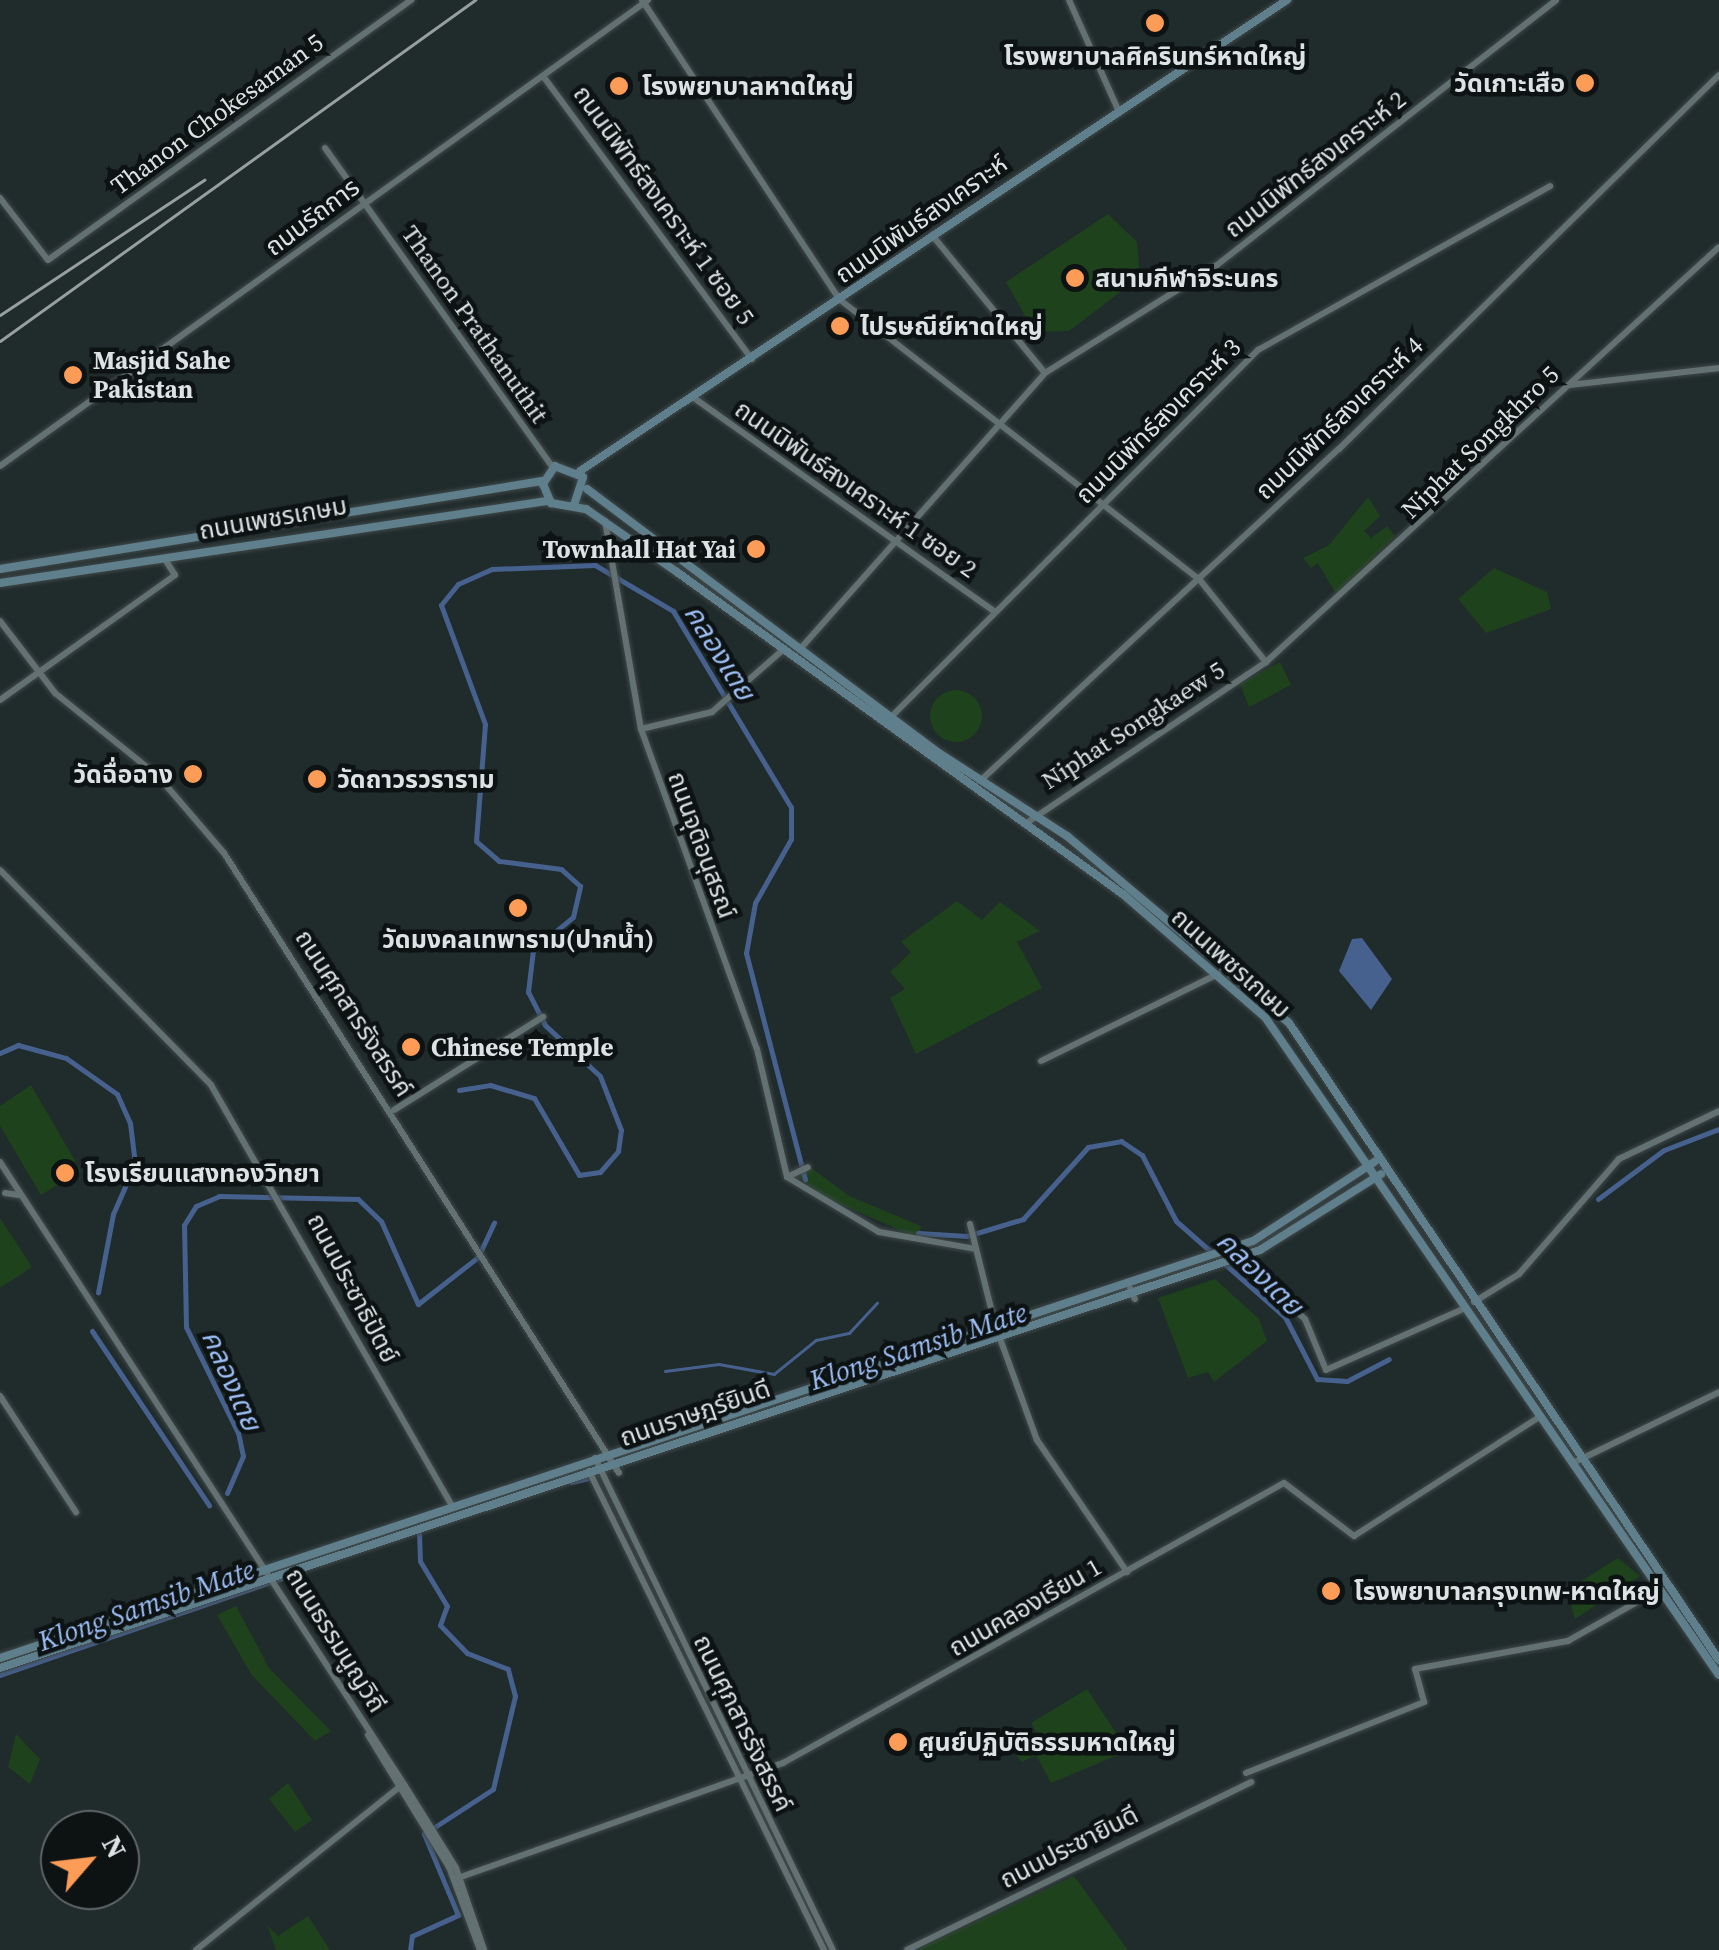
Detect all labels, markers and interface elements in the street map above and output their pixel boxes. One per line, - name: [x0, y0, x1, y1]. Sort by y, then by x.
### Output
- marker: โรงพยาบาลศิครินทร์หาดใหญ่: [1142, 10, 1168, 36]
- street label: Thanon Chokesaman 5: [105, 27, 329, 201]
- place label: โรงพยาบาลศิครินทร์หาดใหญ่: [1004, 41, 1306, 71]
- place label: วัดเกาะเสือ: [1454, 68, 1565, 98]
- place label: โรงพยาบาลหาดใหญ่: [642, 71, 854, 101]
- marker: วัดเกาะเสือ: [1574, 72, 1596, 94]
- marker: โรงพยาบาลหาดใหญ่: [606, 73, 632, 99]
- street label: ถนนนิพัทธ์สงเคราะห์ 1 ซอย 5: [567, 79, 761, 331]
- street label: ถนนนิพัทธ์สงเคราะห์ 2: [1219, 84, 1411, 244]
- street label: ถนนนิพันธ์สงเคราะห์: [829, 148, 1013, 290]
- street label: ถนนรัถการ: [259, 172, 365, 262]
- street label: Thanon Prathanuthit: [396, 219, 554, 429]
- place label: สนามกีฬาจิระนคร: [1095, 263, 1279, 293]
- marker: สนามกีฬาจิระนคร: [1064, 267, 1086, 289]
- place label: ไปรษณีย์หาดใหญ่: [860, 311, 1043, 341]
- marker: ไปรษณีย์หาดใหญ่: [829, 315, 851, 337]
- street label: ถนนนิพัทธ์สงเคราะห์ 4: [1249, 330, 1429, 506]
- street label: ถนนนิพัทธ์สงเคราะห์ 3: [1069, 332, 1247, 510]
- place label: Masjid Sahe Pakistan: [93, 346, 231, 405]
- street label: Niphat Songkhro 5: [1395, 359, 1565, 525]
- marker: Masjid Sahe Pakistan: [62, 364, 84, 386]
- street label: ถนนนิพันธ์สงเคราะห์ 1 ซอย 2: [729, 394, 983, 584]
- street label: ถนนเพชรเกษม: [197, 490, 349, 546]
- place label: Townhall Hat Yai: [542, 534, 736, 564]
- marker: Townhall Hat Yai: [745, 538, 767, 560]
- water label: คลองเตย: [677, 598, 763, 706]
- street label: Niphat Songkaew 5: [1036, 655, 1230, 795]
- place label: วัดฉื่อฉาง: [73, 759, 173, 789]
- marker: วัดฉื่อฉาง: [182, 763, 204, 785]
- place label: วัดถาวรวราราม: [337, 764, 495, 794]
- marker: วัดถาวรวราราม: [306, 768, 328, 790]
- street label: ถนนจุติอนุสรณ์: [662, 768, 742, 922]
- marker: วัดมงคลเทพาราม(ปากน้ำ): [507, 897, 529, 919]
- street label: ถนนเพชรเกษม: [1165, 902, 1297, 1024]
- street label: ถนนศุภสารรังสรรค์: [289, 924, 419, 1102]
- place label: วัดมงคลเทพาราม(ปากน้ำ): [382, 924, 654, 954]
- place label: Chinese Temple: [431, 1032, 614, 1062]
- marker: Chinese Temple: [400, 1036, 422, 1058]
- place label: โรงเรียนแสงทองวิทยา: [85, 1158, 320, 1188]
- marker: โรงเรียนแสงทองวิทยา: [54, 1162, 76, 1184]
- street label: ถนนประชาธิปัตย์: [301, 1208, 405, 1368]
- water label: คลองเตย: [1210, 1224, 1310, 1322]
- water label: Klong Samsib Mate: [805, 1295, 1031, 1397]
- water label: คลองเตย: [195, 1324, 269, 1436]
- street label: ถนนราษฎร์ยินดี: [616, 1373, 774, 1453]
- street label: ถนนคลองเรียน 1: [943, 1551, 1107, 1663]
- water label: Klong Samsib Mate: [33, 1552, 259, 1658]
- street label: ถนนธรรมนูญวิถี: [280, 1562, 392, 1718]
- place label: โรงพยาบาลกรุงเทพ-หาดใหญ่: [1354, 1576, 1660, 1606]
- marker: โรงพยาบาลกรุงเทพ-หาดใหญ่: [1318, 1578, 1344, 1604]
- street label: ถนนศุภสารรังสรรค์: [687, 1630, 799, 1816]
- place label: ศูนย์ปฏิบัติธรรมหาดใหญ่: [918, 1727, 1176, 1757]
- marker: ศูนย์ปฏิบัติธรรมหาดใหญ่: [887, 1731, 909, 1753]
- street label: ถนนประชายินดี: [995, 1799, 1143, 1895]
- north arrow: [40, 1810, 140, 1910]
- text: N: [93, 1829, 136, 1865]

